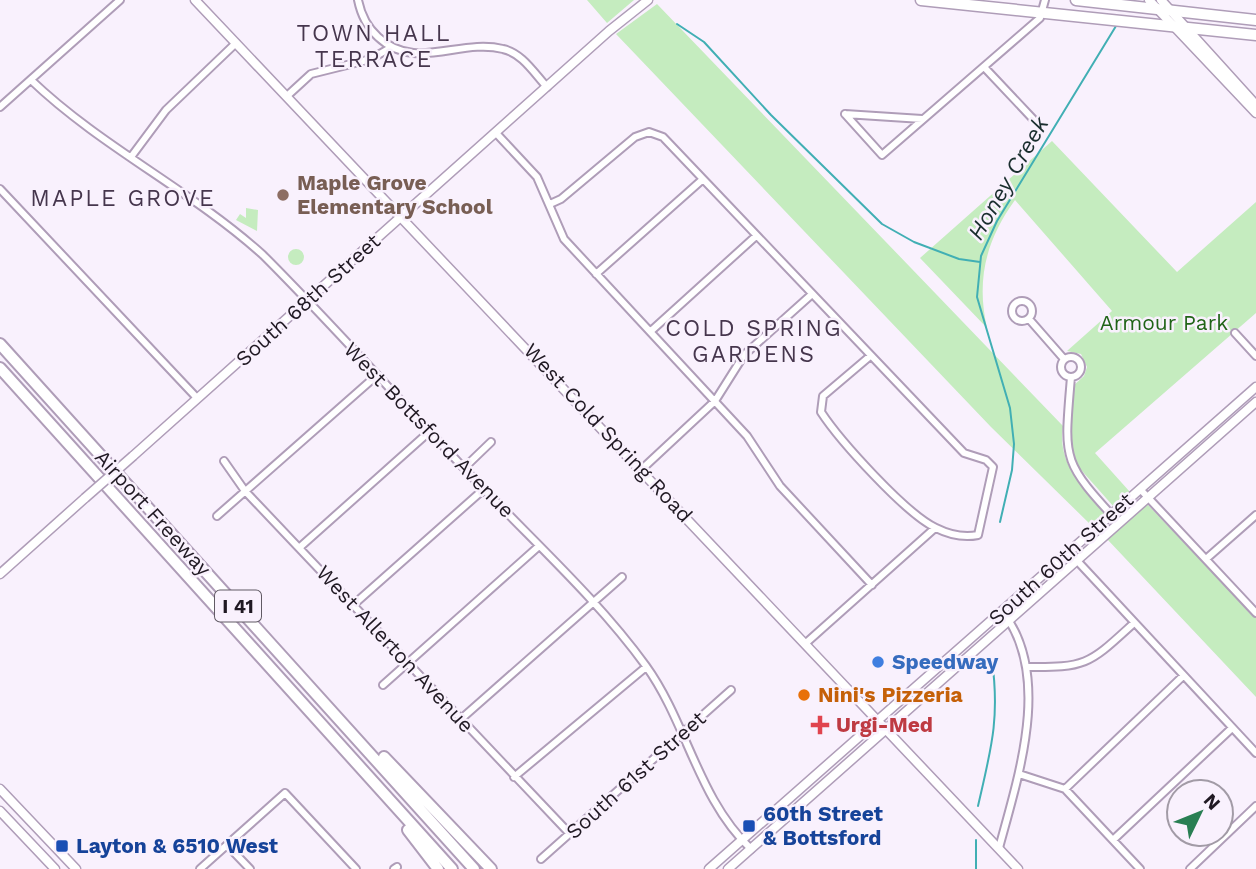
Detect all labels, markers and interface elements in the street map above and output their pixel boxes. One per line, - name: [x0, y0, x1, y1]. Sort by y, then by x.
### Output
- district label: TOWN HALL TERRACE: [297, 20, 451, 73]
- water label: Honey Creek: [962, 111, 1055, 245]
- place label: Maple Grove Elementary School: [297, 170, 493, 219]
- district label: MAPLE GROVE: [30, 185, 216, 212]
- marker: Maple Grove Elementary School: [275, 187, 291, 203]
- street label: South 68th Street: [230, 228, 385, 371]
- park label: Armour Park: [1100, 310, 1228, 335]
- district label: COLD SPRING GARDENS: [665, 315, 843, 368]
- street label: West Bottsford Avenue: [339, 337, 520, 523]
- street label: West Cold Spring Road: [519, 338, 698, 527]
- street label: Airport Freeway: [90, 444, 217, 581]
- street label: South 60th Street: [983, 487, 1138, 630]
- street label: West Allerton Avenue: [311, 560, 479, 737]
- road number: I 41: [215, 590, 261, 622]
- place label: Speedway: [892, 649, 998, 674]
- marker: Speedway: [870, 654, 886, 670]
- place label: Nini's Pizzeria: [818, 682, 964, 707]
- marker: Nini's Pizzeria: [796, 687, 812, 703]
- street label: South 61st Street: [561, 705, 711, 844]
- place label: Urgi-Med: [836, 712, 933, 737]
- marker: Urgi-Med: [810, 715, 830, 735]
- north arrow: [1165, 778, 1235, 848]
- text: N: [1199, 789, 1225, 815]
- place label: 60th Street & Bottsford: [763, 801, 883, 850]
- marker: 60th Street & Bottsford: [741, 818, 757, 834]
- place label: Layton & 6510 West: [76, 833, 278, 858]
- marker: Layton & 6510 West: [54, 838, 70, 854]

